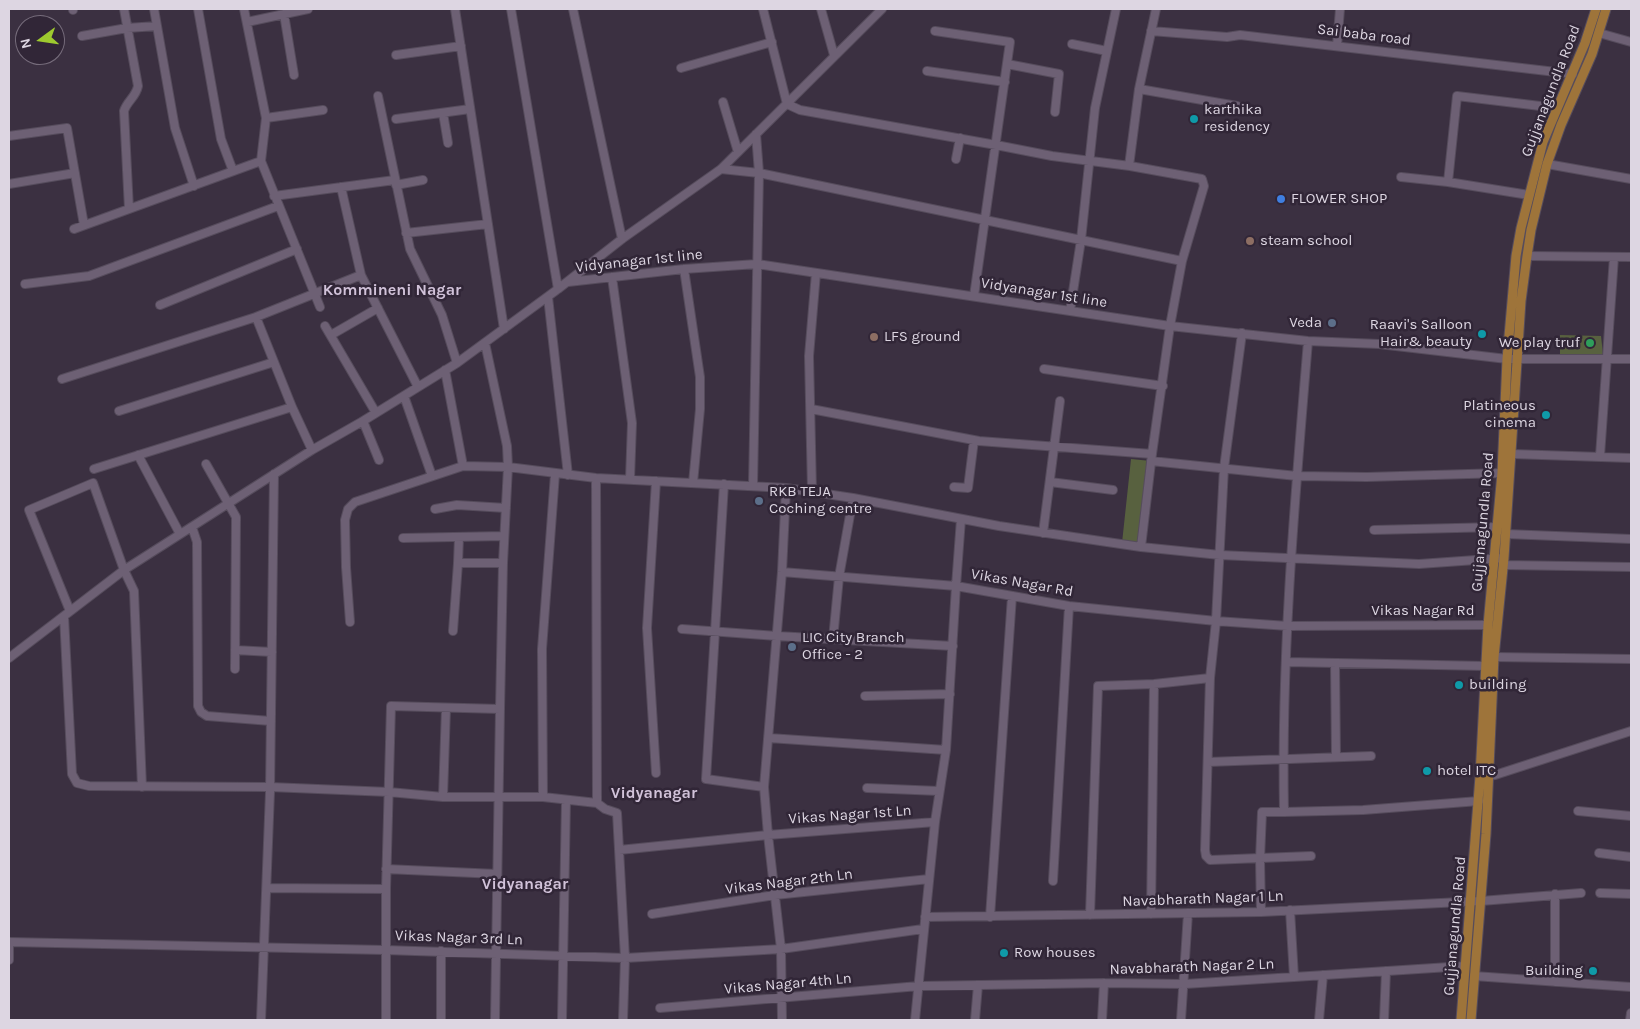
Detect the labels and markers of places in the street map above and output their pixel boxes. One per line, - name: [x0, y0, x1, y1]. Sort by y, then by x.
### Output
- place label: karthika residency: [1204, 101, 1270, 136]
- marker: karthika residency: [1188, 113, 1200, 125]
- place label: FLOWER SHOP: [1291, 190, 1387, 208]
- marker: FLOWER SHOP: [1275, 193, 1287, 205]
- place label: steam school: [1260, 232, 1352, 250]
- marker: steam school: [1244, 235, 1256, 247]
- place label: Veda: [1289, 314, 1322, 332]
- place label: Raavi's Salloon Hair& beauty: [1370, 316, 1472, 351]
- marker: Veda: [1326, 317, 1338, 329]
- place label: LFS ground: [884, 328, 961, 346]
- marker: Raavi's Salloon Hair& beauty: [1476, 328, 1488, 340]
- marker: LFS ground: [868, 331, 880, 343]
- place label: We play truf: [1499, 334, 1580, 352]
- marker: We play truf: [1584, 337, 1596, 349]
- place label: Platineous cinema: [1463, 397, 1536, 432]
- marker: Platineous cinema: [1540, 409, 1552, 421]
- place label: RKB TEJA Coching centre: [769, 483, 872, 518]
- marker: RKB TEJA Coching centre: [753, 495, 765, 507]
- place label: LIC City Branch Office - 2: [802, 629, 905, 664]
- marker: LIC City Branch Office - 2: [786, 641, 798, 653]
- place label: building: [1469, 676, 1527, 694]
- marker: building: [1453, 679, 1465, 691]
- place label: hotel ITC: [1437, 762, 1496, 780]
- marker: hotel ITC: [1421, 765, 1433, 777]
- place label: Row houses: [1014, 944, 1096, 962]
- marker: Row houses: [998, 947, 1010, 959]
- place label: Building: [1525, 962, 1583, 980]
- marker: Building: [1587, 965, 1599, 977]

